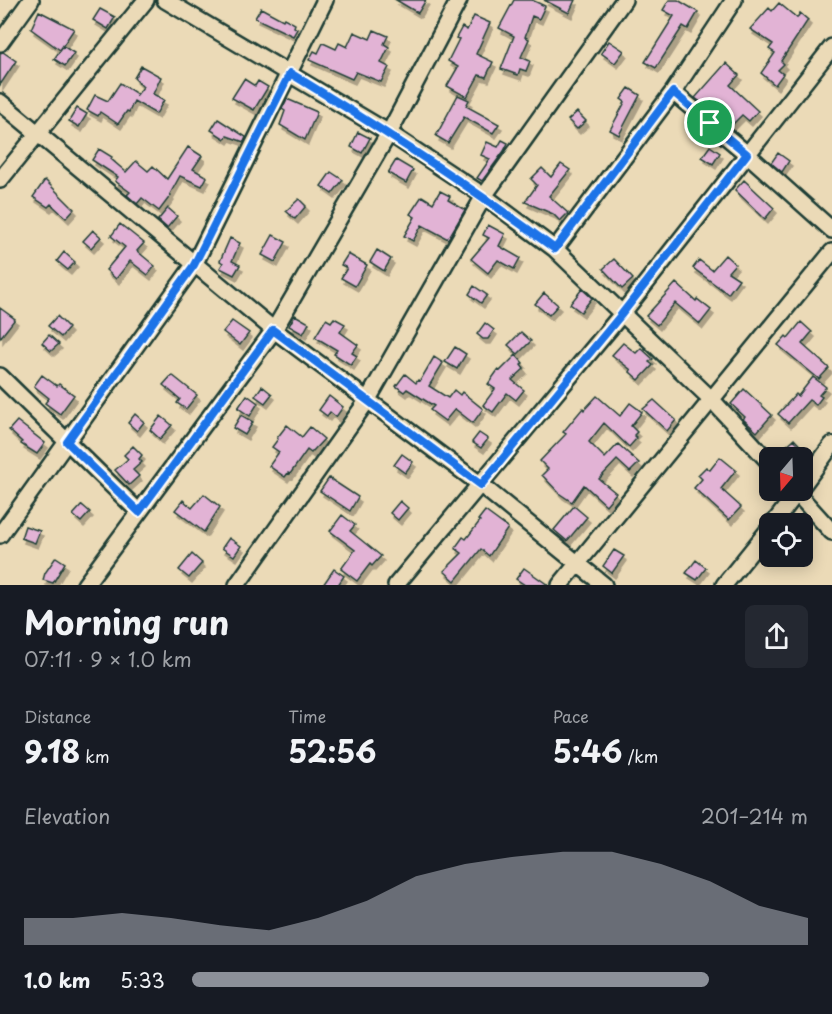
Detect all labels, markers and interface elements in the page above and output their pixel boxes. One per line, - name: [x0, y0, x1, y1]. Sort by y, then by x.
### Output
- pin: [684, 97, 735, 148]
- icon: arrive: [693, 106, 726, 139]
- north arrow: [759, 447, 813, 501]
- map controls: [759, 447, 813, 567]
- button: locate: [759, 513, 813, 567]
- text: Morning run: [24, 596, 229, 646]
- button: share: [745, 605, 808, 668]
- text: 07:11 · 9 × 1.0 km: [24, 644, 192, 674]
- text: Distance: [24, 704, 91, 728]
- text: Time: [288, 704, 326, 728]
- text: Pace: [553, 704, 589, 728]
- text: 9.18: [24, 728, 80, 773]
- text: 52:56: [288, 728, 376, 773]
- text: 5:46: [553, 728, 622, 773]
- text: km: [80, 744, 109, 768]
- text: /km: [622, 744, 658, 768]
- text: Elevation: [24, 801, 110, 831]
- text: 201–214 m: [701, 801, 808, 831]
- text: 1.0 km: [24, 965, 91, 995]
- text: 5:33: [120, 965, 165, 995]

